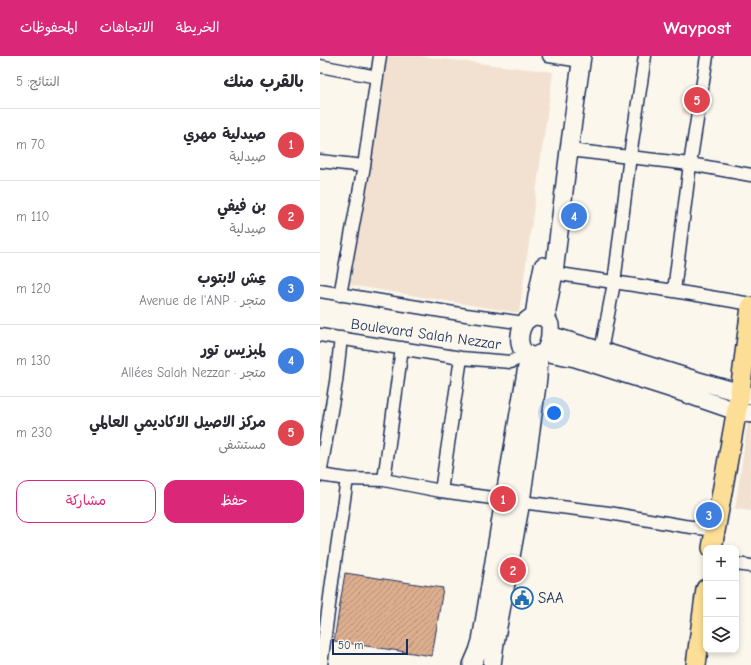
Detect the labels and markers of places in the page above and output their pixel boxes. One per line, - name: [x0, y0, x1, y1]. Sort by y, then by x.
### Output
- pin: 5: [684, 85, 710, 115]
- pin: 4: [561, 201, 587, 231]
- pin: 1: [490, 484, 516, 514]
- pin: 3: [696, 500, 722, 530]
- pin: 2: [500, 555, 526, 585]
- public building icon: SAA: [509, 585, 535, 611]
- place label: SAA: [538, 589, 564, 607]

